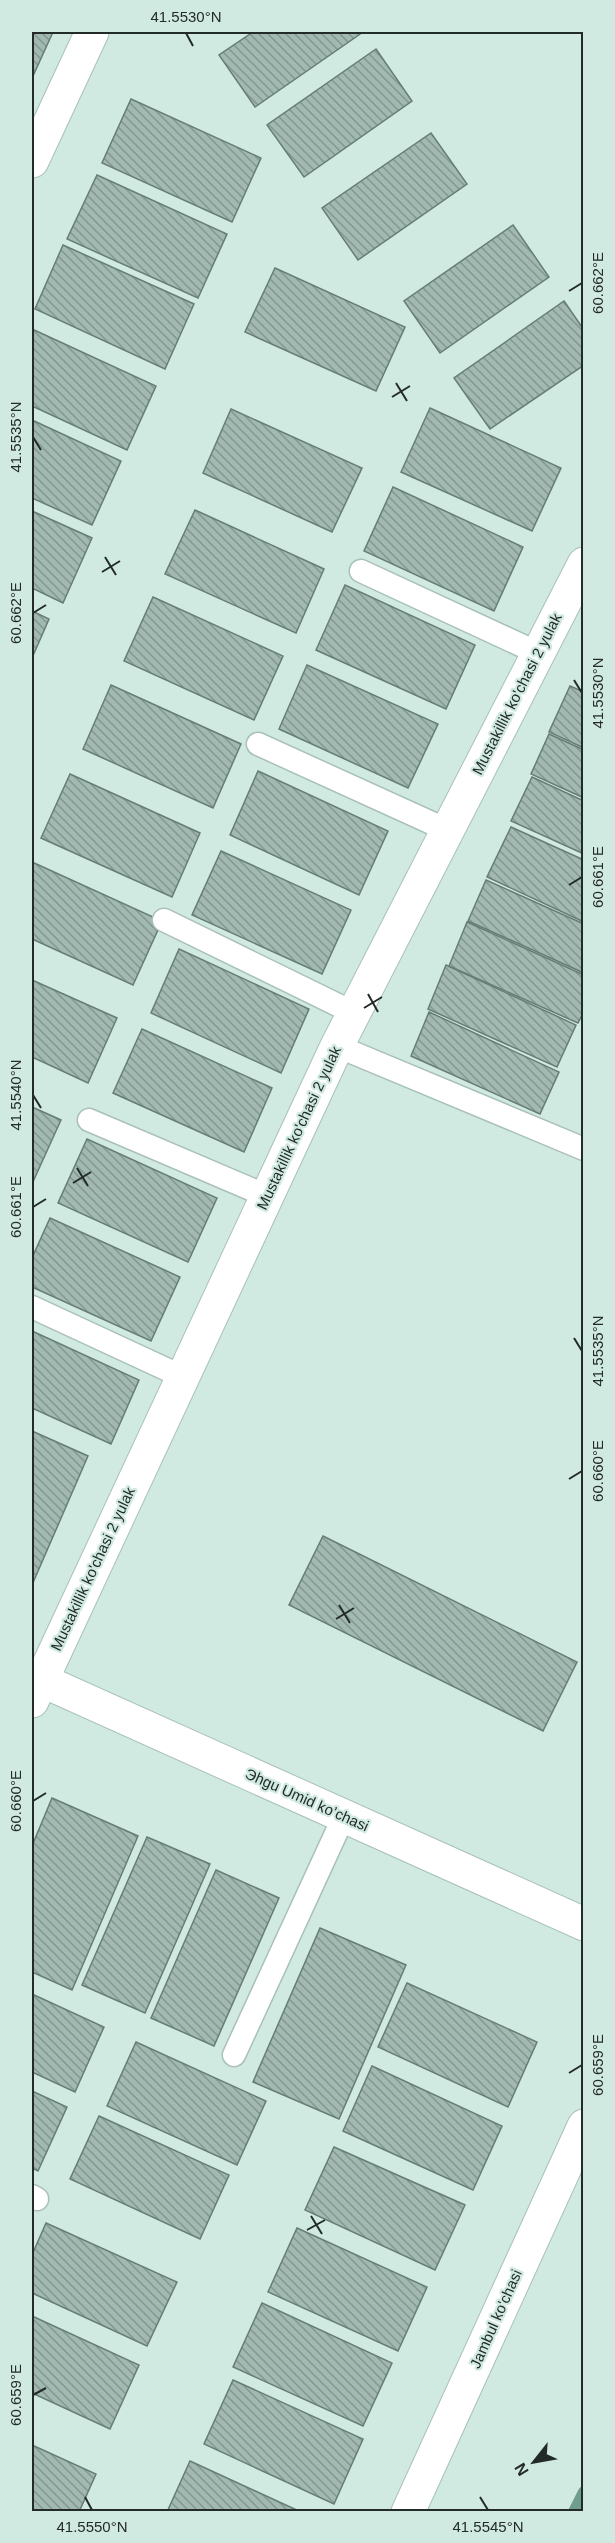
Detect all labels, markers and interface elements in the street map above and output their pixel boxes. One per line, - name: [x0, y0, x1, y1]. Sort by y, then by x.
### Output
- text: 41.5530°N: [150, 8, 222, 25]
- text: 60.662°E: [589, 252, 606, 314]
- text: 41.5535°N: [7, 401, 24, 473]
- text: 60.662°E: [7, 582, 24, 644]
- street label: Mustakillik ko'chasi 2 yulak: [468, 610, 565, 777]
- text: 41.5530°N: [589, 657, 606, 729]
- text: 60.661°E: [589, 846, 606, 908]
- street label: Mustakillik ko'chasi 2 yulak: [253, 1043, 344, 1212]
- text: 41.5540°N: [7, 1059, 24, 1131]
- text: 60.661°E: [7, 1176, 24, 1238]
- text: 41.5535°N: [589, 1315, 606, 1387]
- text: 60.660°E: [589, 1440, 606, 1502]
- street label: Mustakillik ko'chasi 2 yulak: [47, 1484, 138, 1653]
- street label: Эhgu Umid ko’chasi: [243, 1765, 372, 1834]
- text: 60.660°E: [7, 1770, 24, 1832]
- text: 60.659°E: [589, 2034, 606, 2096]
- street label: Jambul ko'chasi: [466, 2267, 525, 2371]
- text: 60.659°E: [7, 2364, 24, 2426]
- north arrow: [504, 2432, 564, 2492]
- text: N: [511, 2460, 532, 2479]
- text: 41.5550°N: [56, 2518, 128, 2535]
- text: 41.5545°N: [452, 2518, 524, 2535]

